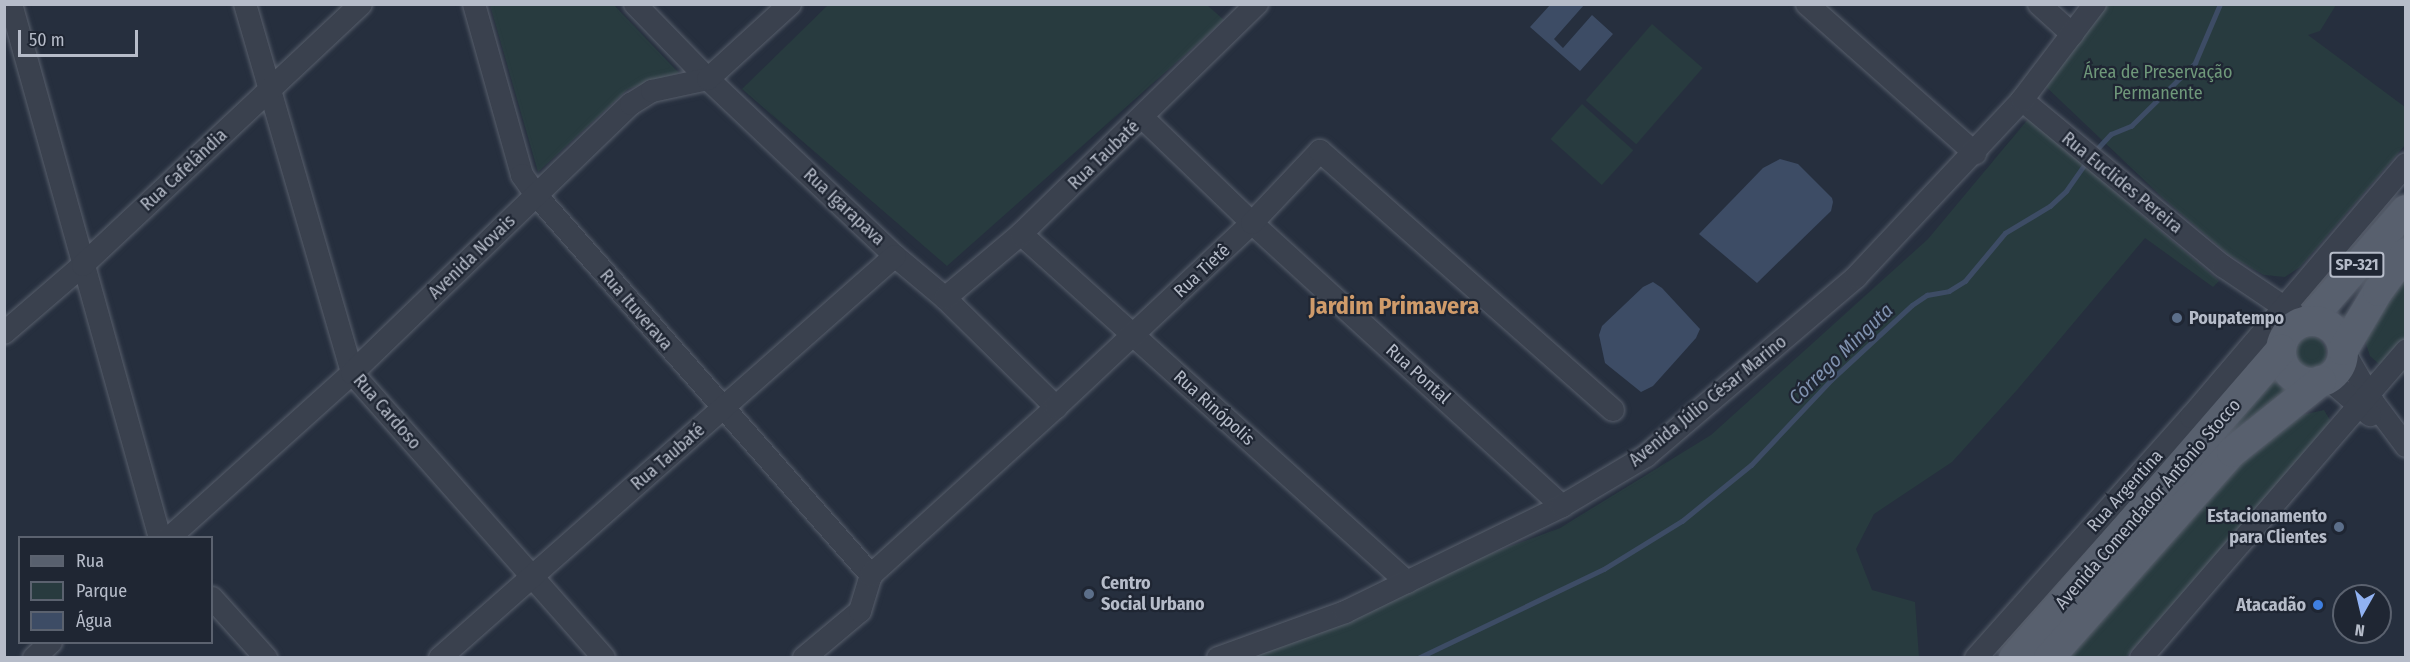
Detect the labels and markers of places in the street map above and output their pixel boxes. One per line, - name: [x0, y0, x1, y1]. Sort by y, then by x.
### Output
- place label: Poupatempo: [2189, 307, 2284, 329]
- marker: Poupatempo: [2170, 311, 2184, 325]
- place label: Estacionamento para Clientes: [2207, 506, 2327, 548]
- marker: Estacionamento para Clientes: [2332, 520, 2346, 534]
- place label: Centro Social Urbano: [1101, 573, 1205, 616]
- marker: Centro Social Urbano: [1082, 587, 1096, 601]
- place label: Atacadão: [2236, 594, 2306, 616]
- marker: Atacadão: [2311, 598, 2325, 612]

